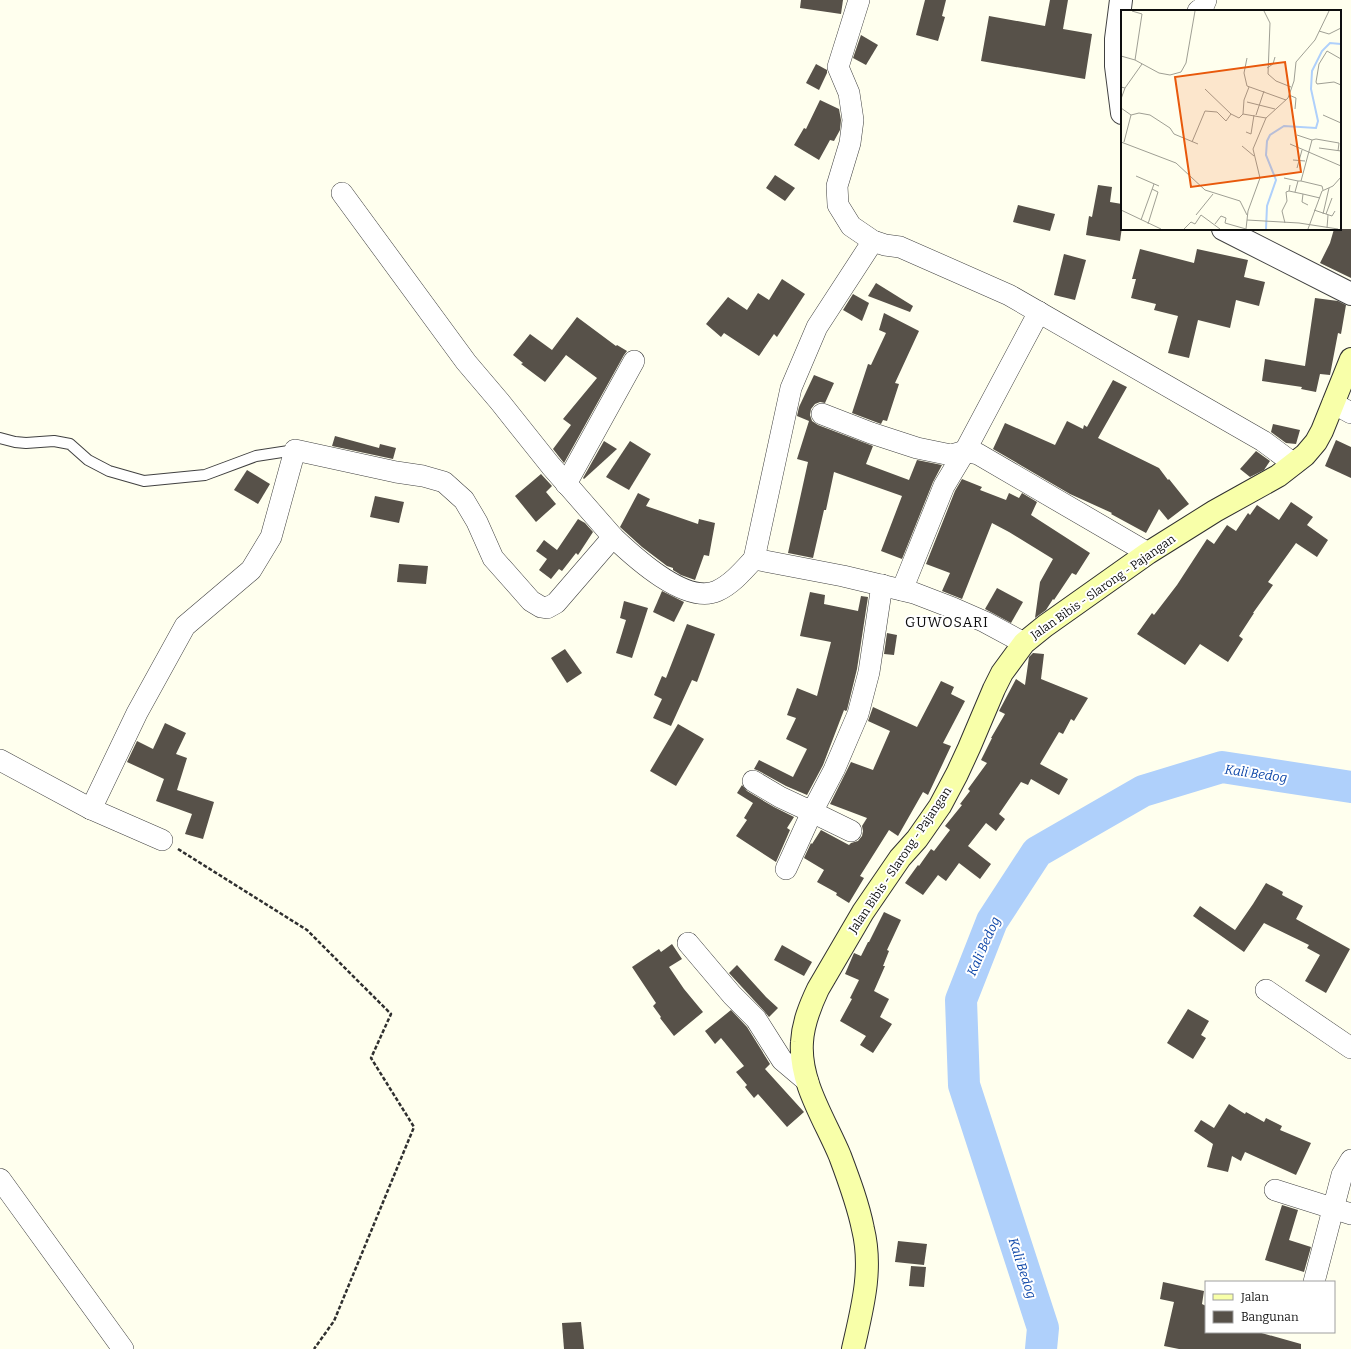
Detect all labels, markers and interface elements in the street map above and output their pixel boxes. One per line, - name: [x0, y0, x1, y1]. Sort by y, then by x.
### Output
- inset map: [1121, 10, 1341, 230]
- street label: Jalan Bibis - Slarong - Pajangan: [1027, 531, 1178, 643]
- district label: GUWOSARI: [905, 614, 989, 631]
- water label: Kali Bedog: [1224, 762, 1288, 785]
- street label: Jalan Bibis - Slarong - Pajangan: [845, 784, 954, 936]
- water label: Kali Bedog: [964, 914, 1003, 978]
- water label: Kali Bedog: [1006, 1236, 1039, 1300]
- legend: [1205, 1281, 1335, 1333]
- text: Jalan: [1240, 1290, 1269, 1304]
- text: Bangunan: [1241, 1310, 1299, 1324]

